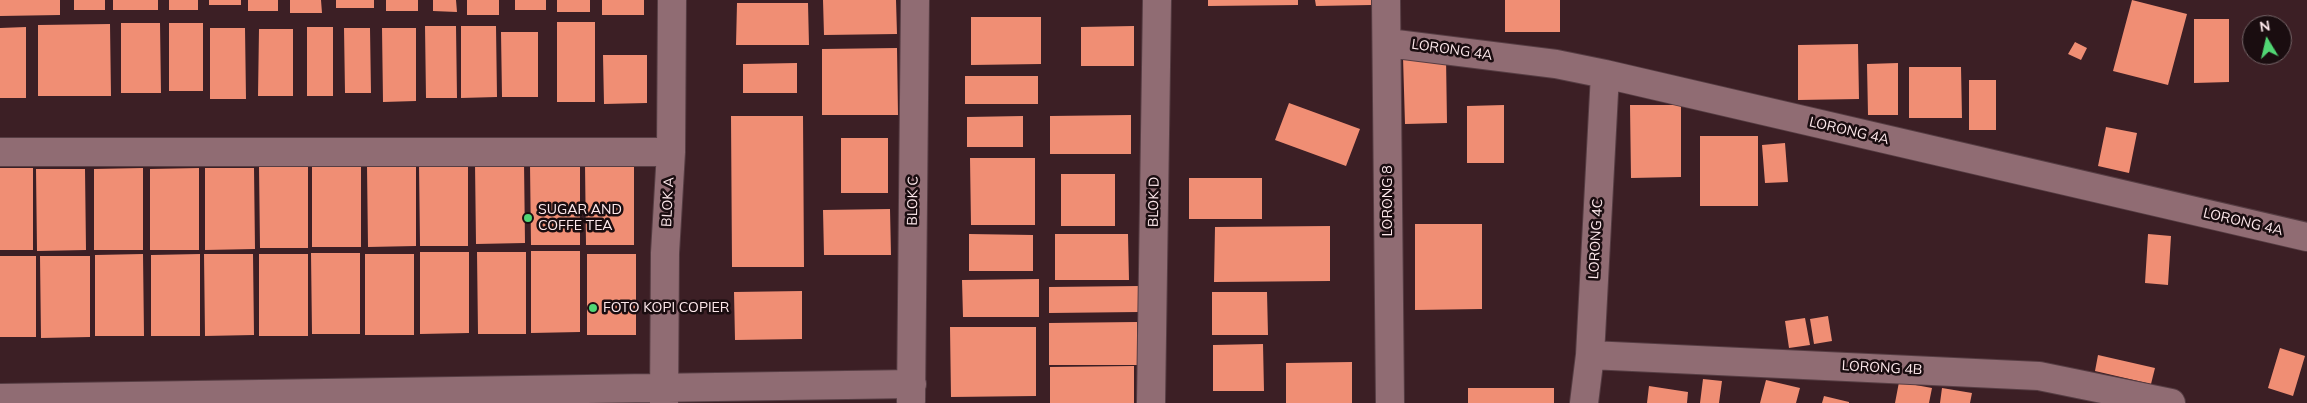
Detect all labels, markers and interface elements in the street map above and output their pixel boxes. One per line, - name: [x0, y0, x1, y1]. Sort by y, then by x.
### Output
- north arrow: [2242, 15, 2292, 65]
- text: N: [2258, 16, 2271, 36]
- street label: LORONG 4A: [1411, 36, 1493, 64]
- street label: LORONG 4A: [1807, 114, 1891, 148]
- street label: LORONG 8: [1380, 165, 1396, 237]
- street label: BLOK A: [658, 176, 678, 228]
- street label: BLOK C: [904, 176, 922, 226]
- street label: BLOK D: [1145, 177, 1163, 227]
- street label: LORONG 4C: [1586, 198, 1606, 280]
- place label: SUGAR AND COFFE TEA: [538, 202, 622, 234]
- street label: LORONG 4A: [2201, 205, 2285, 239]
- marker: SUGAR AND COFFE TEA: [522, 212, 534, 224]
- place label: FOTO KOPI COPIER: [603, 300, 730, 316]
- marker: FOTO KOPI COPIER: [587, 302, 599, 314]
- street label: LORONG 4B: [1841, 358, 1923, 378]

